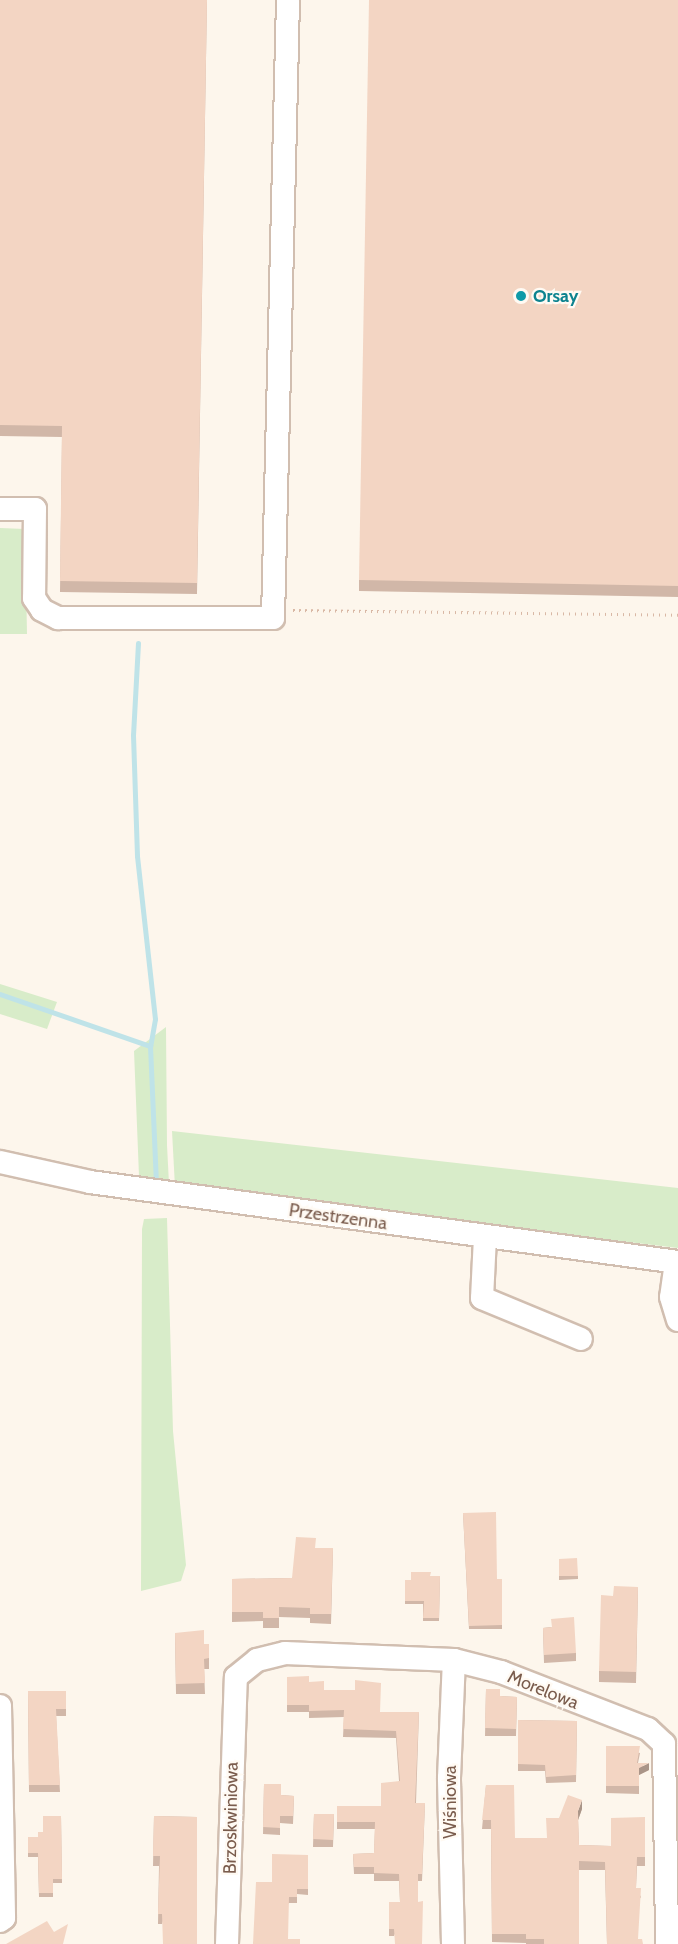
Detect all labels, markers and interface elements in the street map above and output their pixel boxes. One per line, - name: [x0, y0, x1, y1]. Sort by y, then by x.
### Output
- place label: Orsay: [533, 285, 578, 307]
- marker: Orsay: [514, 289, 528, 303]
- street label: Przestrzenna: [288, 1199, 388, 1235]
- street label: Morelowa: [504, 1666, 582, 1714]
- street label: Brzoskwiniowa: [219, 1762, 243, 1874]
- street label: Wiśniowa: [439, 1765, 461, 1839]

